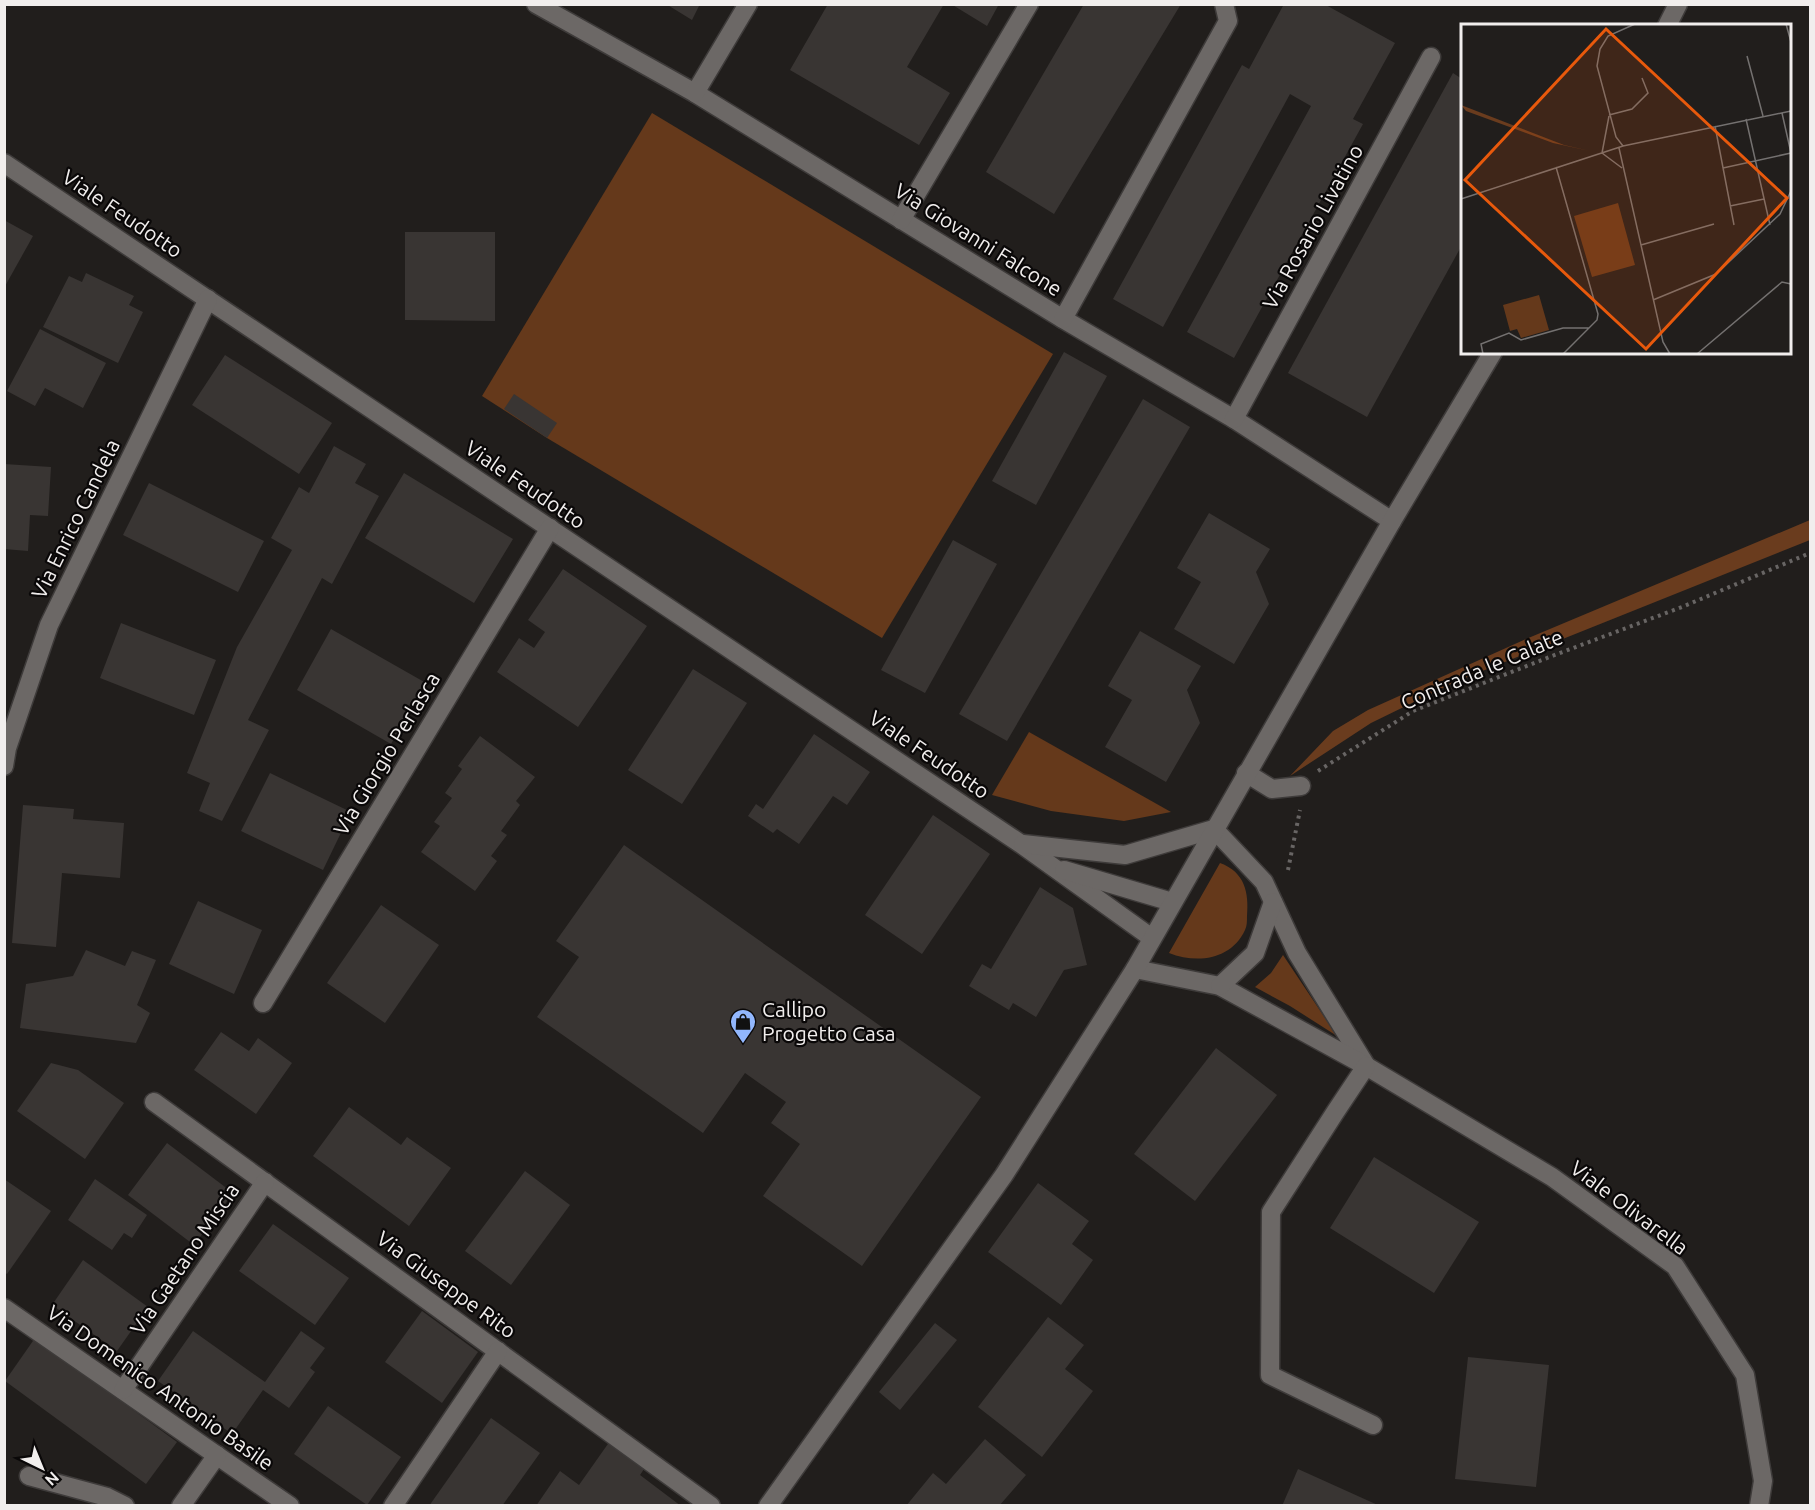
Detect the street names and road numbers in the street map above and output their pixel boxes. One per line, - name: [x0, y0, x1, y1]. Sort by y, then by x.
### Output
- street label: Via Rosario Livatino: [1257, 140, 1367, 313]
- street label: Viale Feudotto: [58, 164, 187, 262]
- street label: Via Giovanni Falcone: [890, 178, 1067, 300]
- street label: Via Enrico Candela: [26, 435, 124, 602]
- street label: Viale Feudotto: [461, 435, 590, 533]
- street label: Contrada le Calate: [1397, 624, 1566, 714]
- street label: Via Giorgio Perlasca: [328, 668, 444, 839]
- street label: Viale Feudotto: [865, 705, 994, 803]
- street label: Viale Olivarella: [1566, 1155, 1693, 1259]
- street label: Via Gaetano Miscia: [125, 1178, 244, 1339]
- street label: Via Giuseppe Rito: [372, 1226, 521, 1343]
- street label: Via Domenico Antonio Basile: [43, 1300, 279, 1475]

